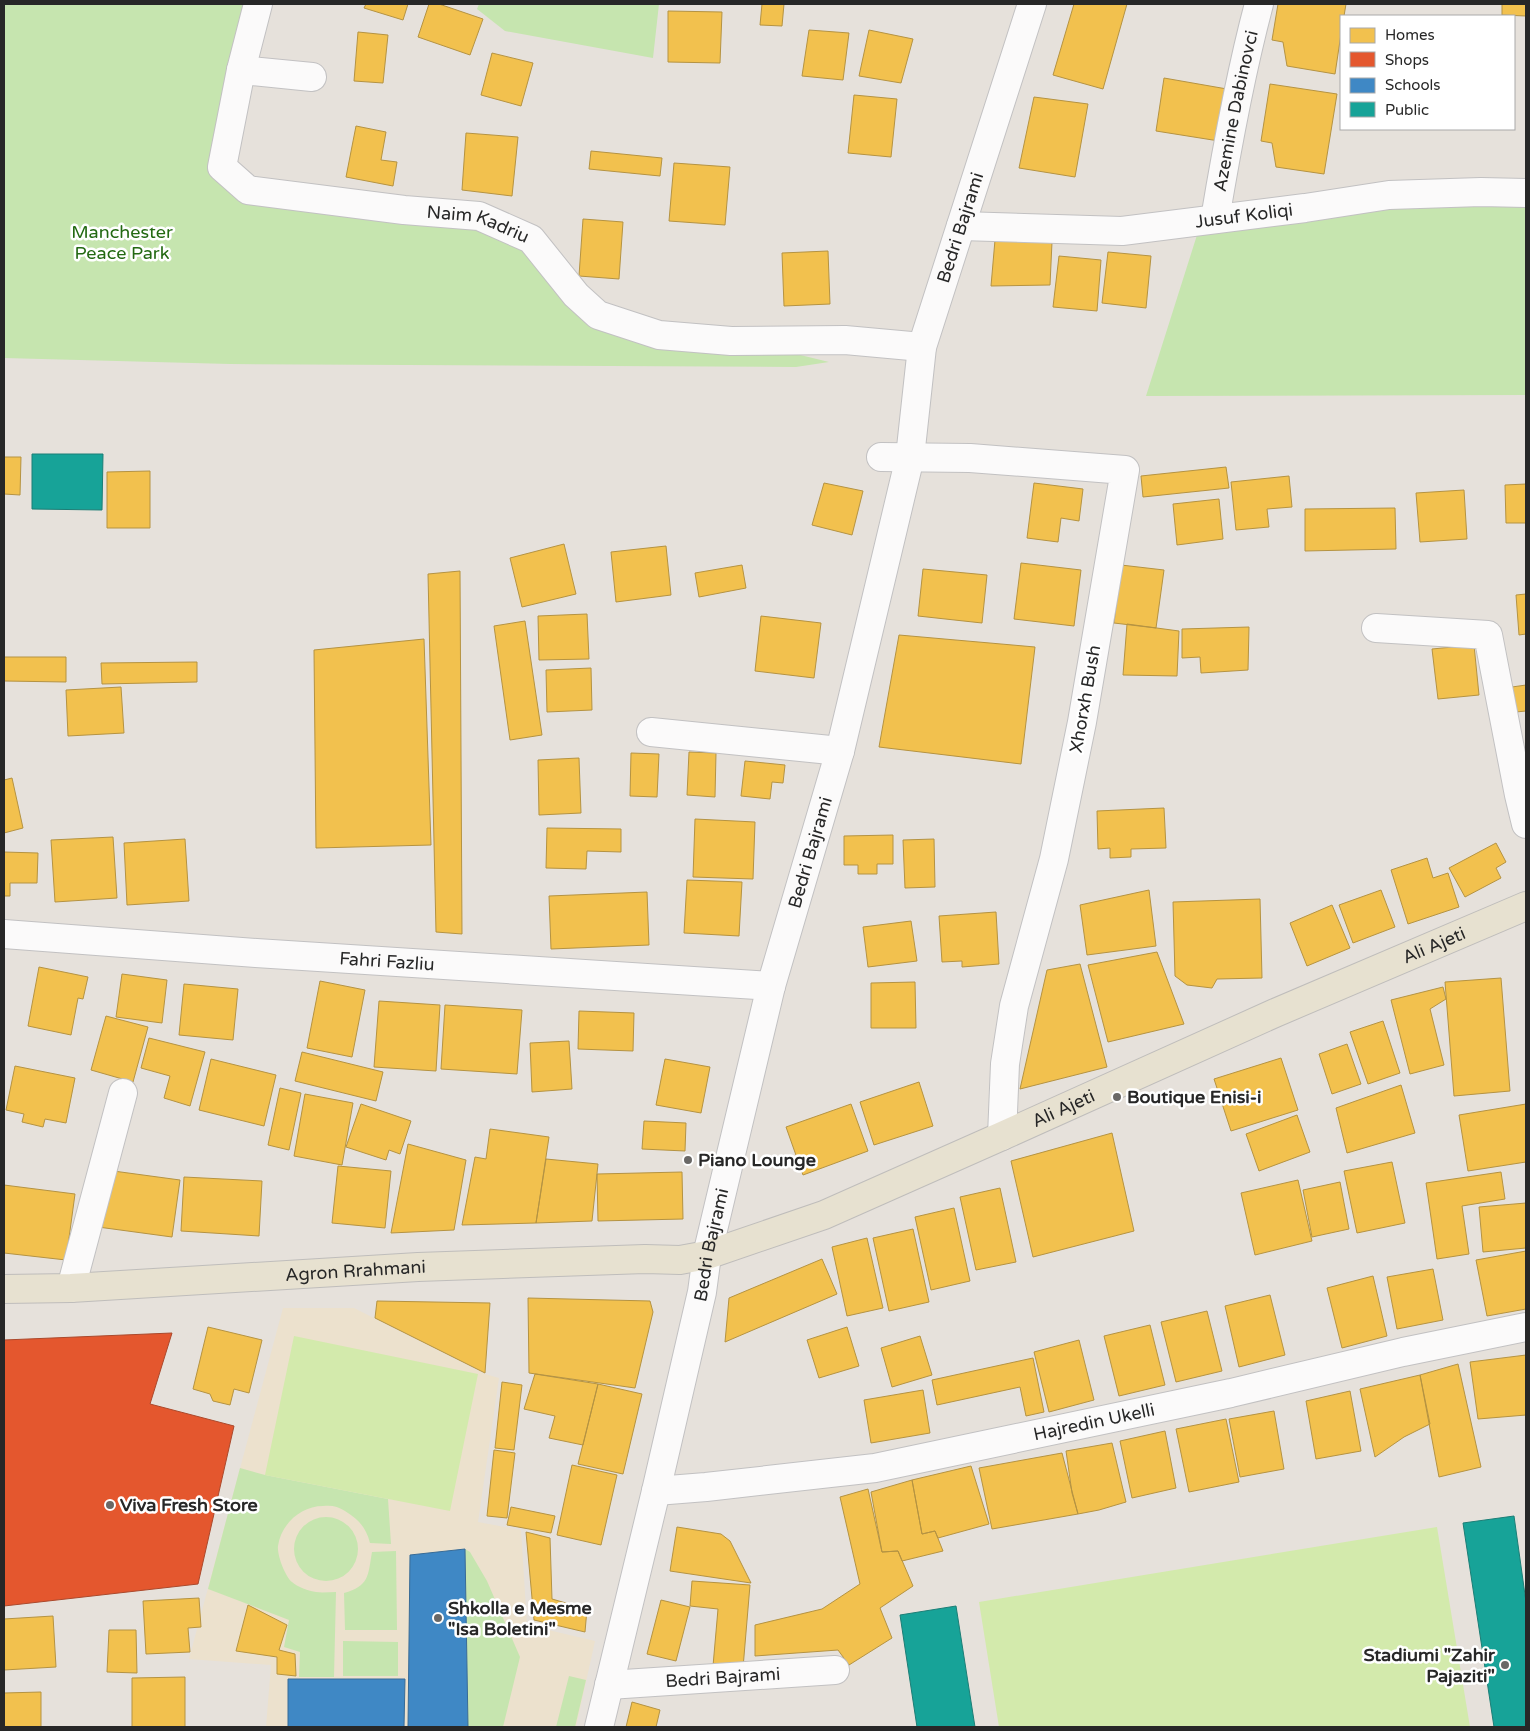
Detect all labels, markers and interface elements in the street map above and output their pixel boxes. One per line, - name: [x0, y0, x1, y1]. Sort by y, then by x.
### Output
- legend: [1340, 15, 1515, 130]
- text: Homes: [1385, 26, 1435, 44]
- street label: Azemine Dabinovci: [1209, 28, 1263, 193]
- text: Shops: [1385, 51, 1429, 69]
- text: Schools: [1385, 76, 1441, 94]
- text: Public: [1385, 101, 1429, 119]
- street label: Bedri Bajrami: [932, 169, 988, 286]
- street label: Jusuf Koliqi: [1194, 199, 1294, 233]
- street label: Naim Kadriu: [426, 201, 533, 248]
- park label: Manchester Peace Park: [71, 221, 173, 264]
- street label: Xhorxh Bush: [1065, 643, 1105, 755]
- street label: Bedri Bajrami: [783, 794, 837, 911]
- street label: Ali Ajeti: [1399, 922, 1469, 968]
- street label: Fahri Fazliu: [339, 947, 435, 975]
- street label: Ali Ajeti: [1029, 1085, 1098, 1132]
- place label: Boutique Enisi-i: [1127, 1086, 1262, 1108]
- marker: Boutique Enisi-i: [1111, 1091, 1123, 1103]
- place label: Piano Lounge: [698, 1149, 816, 1171]
- marker: Piano Lounge: [682, 1154, 694, 1166]
- street label: Bedri Bajrami: [689, 1186, 734, 1304]
- street label: Agron Rrahmani: [285, 1256, 426, 1286]
- street label: Hajredin Ukelli: [1031, 1398, 1157, 1445]
- place label: Viva Fresh Store: [120, 1494, 258, 1516]
- marker: Viva Fresh Store: [104, 1499, 116, 1511]
- place label: Shkolla e Mesme "Isa Boletini": [448, 1597, 592, 1640]
- marker: Shkolla e Mesme "Isa Boletini": [432, 1612, 444, 1624]
- place label: Stadiumi "Zahir Pajaziti": [1363, 1644, 1496, 1687]
- marker: Stadiumi "Zahir Pajaziti": [1499, 1659, 1511, 1671]
- street label: Bedri Bajrami: [665, 1663, 781, 1692]

